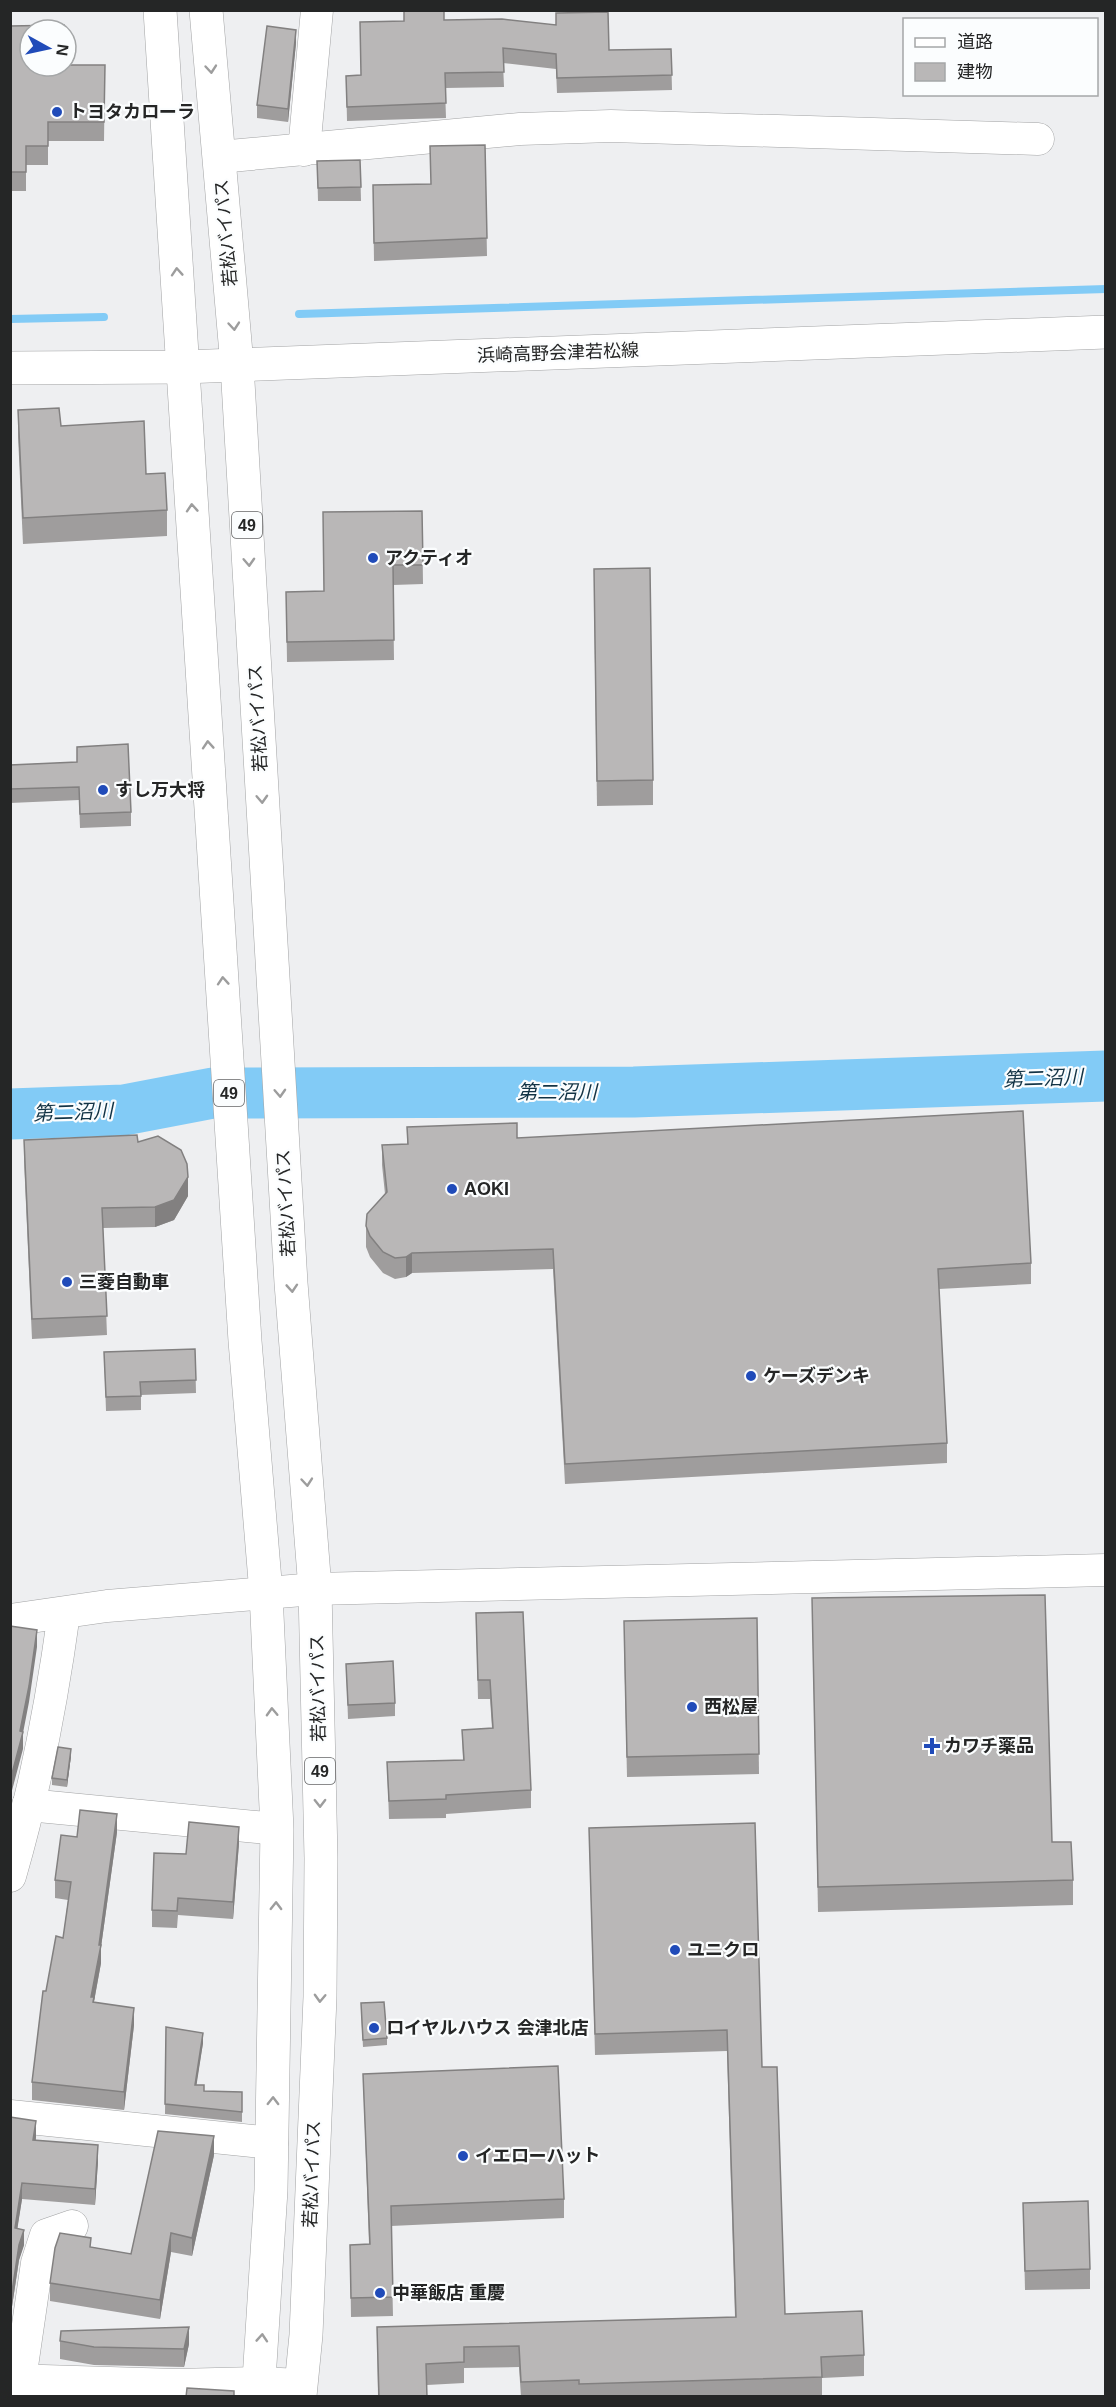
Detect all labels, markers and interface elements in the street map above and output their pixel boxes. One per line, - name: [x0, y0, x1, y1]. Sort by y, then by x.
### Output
- north arrow: [18, 18, 78, 78]
- legend: [903, 18, 1098, 96]
- text: 道路: [957, 32, 993, 52]
- text: N: [53, 43, 72, 57]
- text: 建物: [957, 62, 993, 82]
- one-way arrow: [204, 64, 217, 73]
- place label: トヨタカローラ: [69, 102, 195, 122]
- marker: トヨタカローラ: [50, 105, 64, 119]
- street label: 若松バイパス: [211, 179, 241, 287]
- one-way arrow: [171, 267, 184, 276]
- one-way arrow: [227, 321, 240, 330]
- street label: 浜崎高野会津若松線: [477, 340, 639, 366]
- one-way arrow: [186, 504, 199, 513]
- road number: 49: [232, 512, 262, 538]
- place label: アクティオ: [385, 548, 473, 568]
- marker: アクティオ: [366, 551, 380, 565]
- one-way arrow: [242, 558, 255, 567]
- street label: 若松バイパス: [245, 664, 271, 772]
- one-way arrow: [201, 740, 214, 749]
- place label: すし万大将: [115, 780, 205, 800]
- marker: すし万大将: [96, 783, 110, 797]
- one-way arrow: [256, 794, 269, 803]
- one-way arrow: [216, 977, 229, 986]
- water label: 第二沼川: [1003, 1066, 1085, 1090]
- road number: 49: [214, 1080, 244, 1106]
- water label: 第二沼川: [517, 1081, 599, 1103]
- one-way arrow: [273, 1089, 286, 1098]
- water label: 第二沼川: [33, 1100, 115, 1124]
- street label: 若松バイパス: [273, 1149, 299, 1257]
- place label: AOKI: [464, 1179, 509, 1199]
- marker: AOKI: [445, 1182, 459, 1196]
- place label: 三菱自動車: [79, 1272, 169, 1292]
- marker: 三菱自動車: [60, 1275, 74, 1289]
- one-way arrow: [285, 1283, 298, 1292]
- place label: ケーズデンキ: [763, 1366, 870, 1386]
- marker: ケーズデンキ: [744, 1369, 758, 1383]
- one-way arrow: [300, 1477, 313, 1486]
- street label: 若松バイパス: [307, 1634, 329, 1742]
- place label: 西松屋: [704, 1697, 758, 1717]
- marker: 西松屋: [685, 1700, 699, 1714]
- one-way arrow: [266, 1707, 279, 1716]
- place label: カワチ薬品: [944, 1736, 1034, 1756]
- marker: カワチ薬品: [925, 1739, 939, 1753]
- road number: 49: [305, 1758, 335, 1784]
- one-way arrow: [314, 1798, 327, 1807]
- one-way arrow: [270, 1902, 282, 1911]
- place label: ユニクロ: [687, 1940, 759, 1960]
- marker: ユニクロ: [668, 1943, 682, 1957]
- one-way arrow: [314, 1993, 326, 2002]
- place label: ロイヤルハウス 会津北店: [386, 2018, 588, 2038]
- marker: ロイヤルハウス 会津北店: [367, 2021, 381, 2035]
- one-way arrow: [266, 2097, 279, 2106]
- street label: 若松バイパス: [300, 2120, 324, 2228]
- place label: イエローハット: [475, 2146, 600, 2166]
- marker: イエローハット: [456, 2149, 470, 2163]
- place label: 中華飯店 重慶: [392, 2283, 505, 2303]
- marker: 中華飯店 重慶: [373, 2286, 387, 2300]
- one-way arrow: [255, 2334, 268, 2343]

